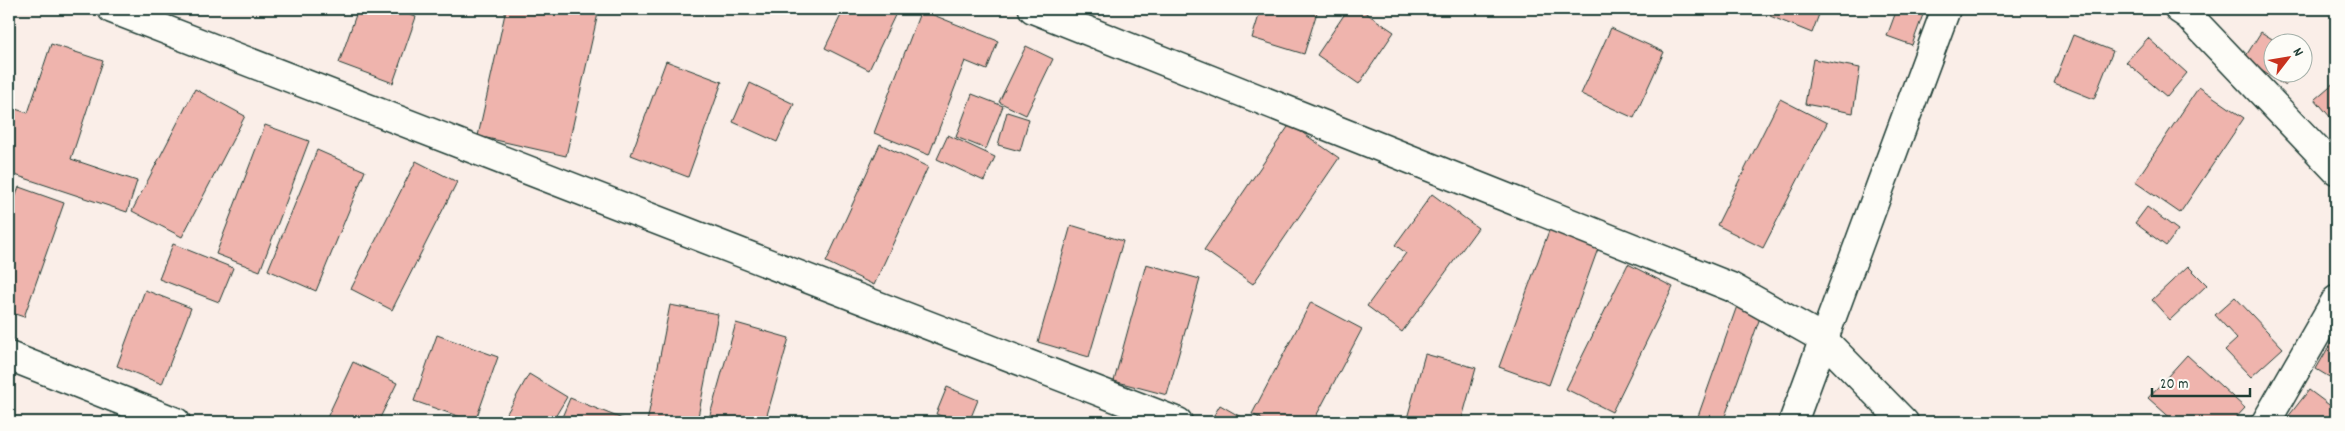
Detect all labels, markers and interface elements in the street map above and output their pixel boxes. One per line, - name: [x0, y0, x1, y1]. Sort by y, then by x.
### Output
- north arrow: [2262, 32, 2312, 82]
- text: N: [2287, 44, 2308, 61]
- scale bar: [2152, 366, 2250, 398]
- text: 20 m: [2160, 374, 2188, 396]

